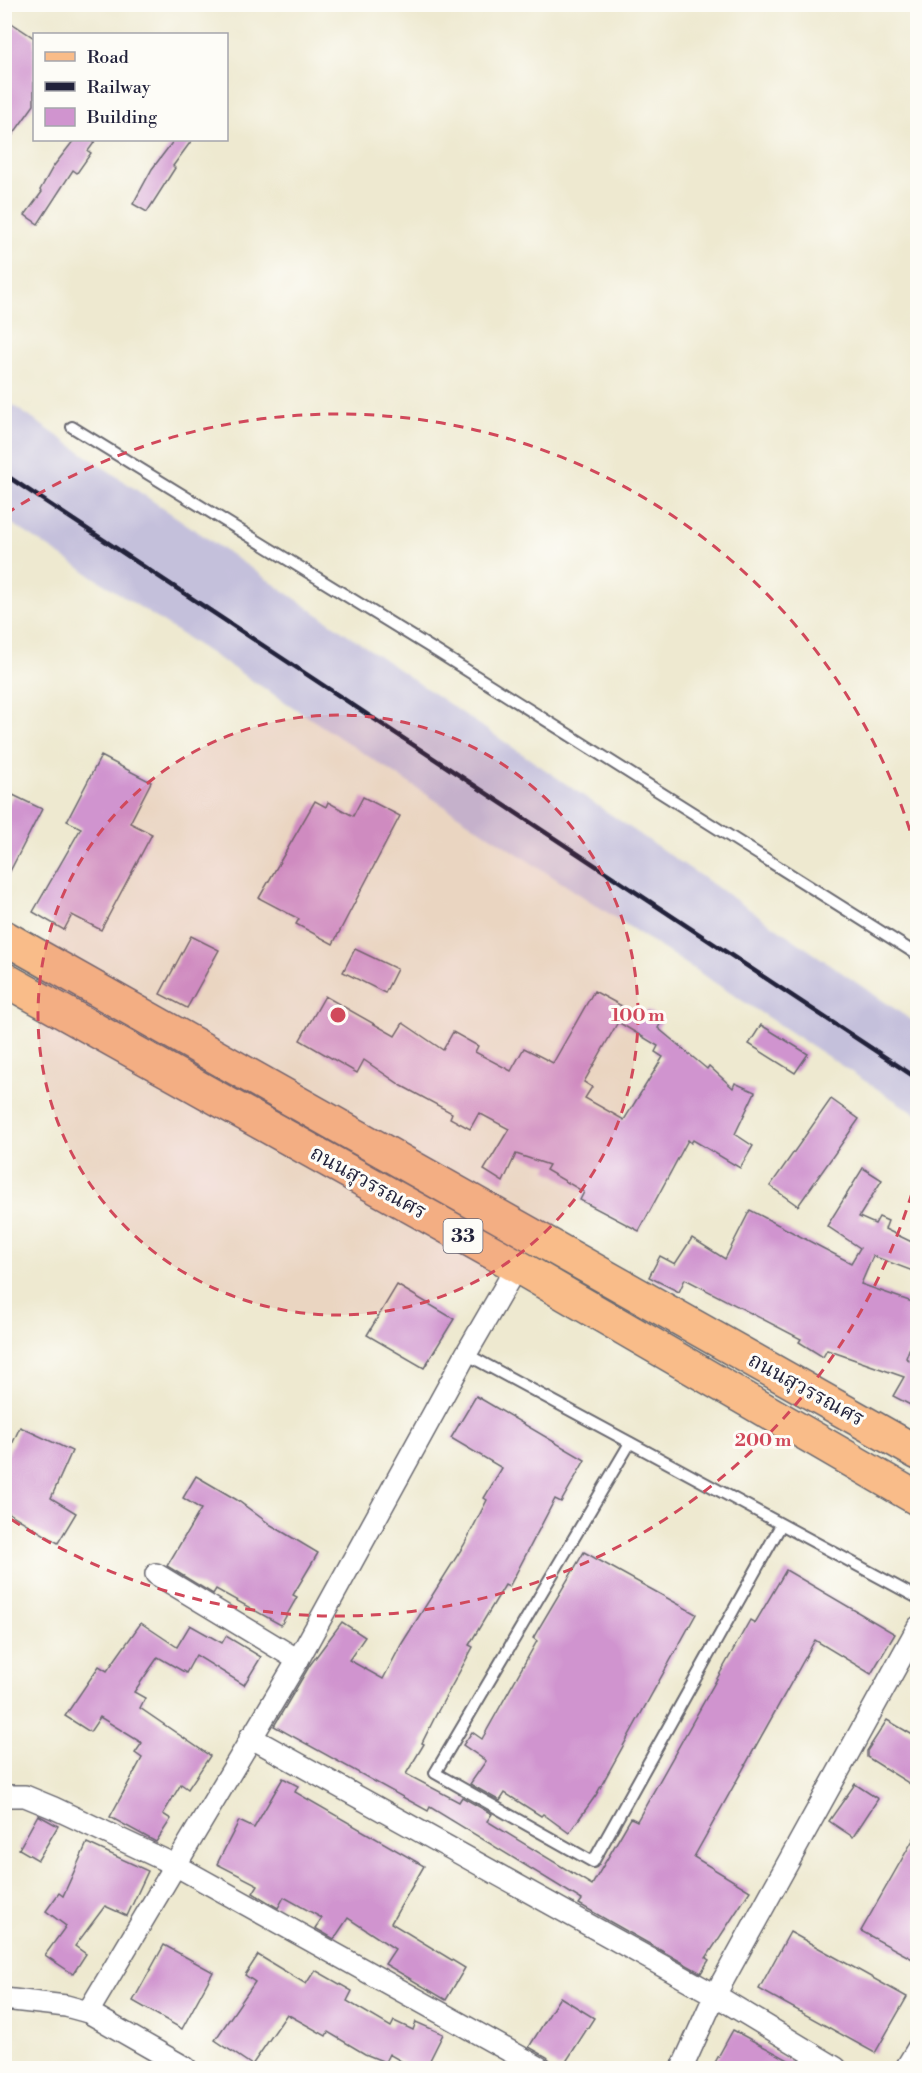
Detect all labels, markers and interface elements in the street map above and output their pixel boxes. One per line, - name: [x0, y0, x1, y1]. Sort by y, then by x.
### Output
- legend: [33, 33, 228, 141]
- text: Road: [87, 46, 130, 69]
- text: Railway: [87, 76, 151, 99]
- text: Building: [86, 106, 158, 129]
- text: 100 m: [611, 1004, 665, 1027]
- centre of rings: [328, 1005, 348, 1025]
- street label: ถนนสุวรรณศร: [305, 1140, 431, 1226]
- road number: 33: [444, 1219, 482, 1253]
- street label: ถนนสุวรรณศร: [743, 1347, 869, 1433]
- text: 200 m: [735, 1429, 792, 1452]

